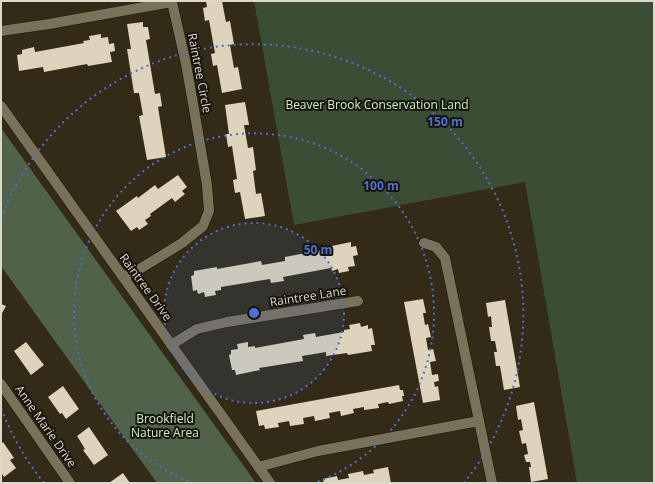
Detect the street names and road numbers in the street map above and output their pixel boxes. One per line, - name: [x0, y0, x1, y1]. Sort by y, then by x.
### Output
- street label: Raintree Circle: [184, 31, 216, 115]
- street label: Raintree Drive: [116, 250, 176, 324]
- street label: Raintree Lane: [269, 282, 348, 310]
- street label: Anne Marie Drive: [11, 381, 81, 471]

